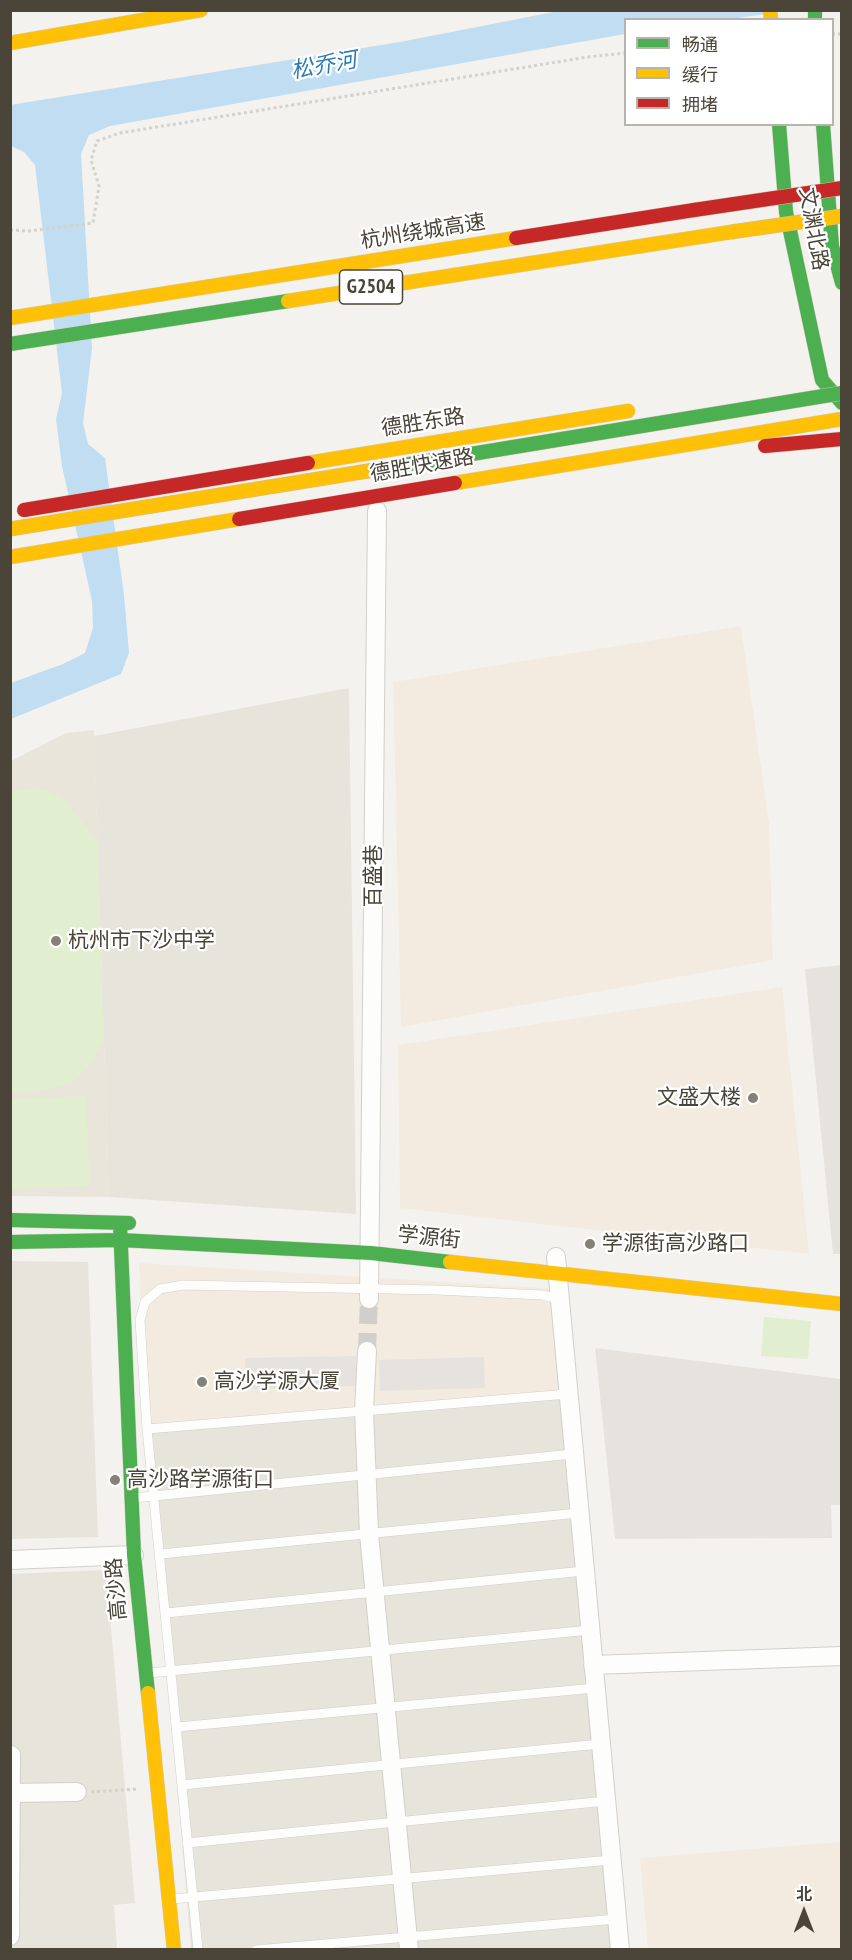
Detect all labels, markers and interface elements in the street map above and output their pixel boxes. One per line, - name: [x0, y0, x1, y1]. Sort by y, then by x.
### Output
- legend: [624, 18, 834, 126]
- text: 畅通: [682, 33, 718, 56]
- water label: 松乔河: [289, 47, 359, 85]
- text: 缓行: [682, 63, 718, 86]
- text: 拥堵: [682, 93, 718, 116]
- street label: 文渊北路: [793, 185, 833, 273]
- street label: 杭州绕城高速: [359, 210, 487, 254]
- road number: G2504: [340, 270, 403, 304]
- street label: 德胜东路: [380, 404, 466, 442]
- street label: 德胜快速路: [368, 444, 476, 488]
- street label: 百盛巷: [361, 845, 387, 907]
- place label: 杭州市下沙中学: [68, 928, 215, 954]
- marker: 杭州市下沙中学: [49, 934, 63, 948]
- place label: 文盛大楼: [657, 1085, 741, 1111]
- marker: 文盛大楼: [746, 1091, 760, 1105]
- street label: 学源街: [396, 1222, 462, 1254]
- place label: 学源街高沙路口: [602, 1231, 749, 1257]
- marker: 学源街高沙路口: [583, 1237, 597, 1251]
- place label: 高沙学源大厦: [214, 1369, 340, 1395]
- marker: 高沙学源大厦: [195, 1375, 209, 1389]
- place label: 高沙路学源街口: [127, 1467, 274, 1493]
- marker: 高沙路学源街口: [108, 1473, 122, 1487]
- street label: 高沙路: [102, 1557, 132, 1621]
- north arrow: [774, 1882, 834, 1942]
- text: 北: [796, 1884, 812, 1904]

